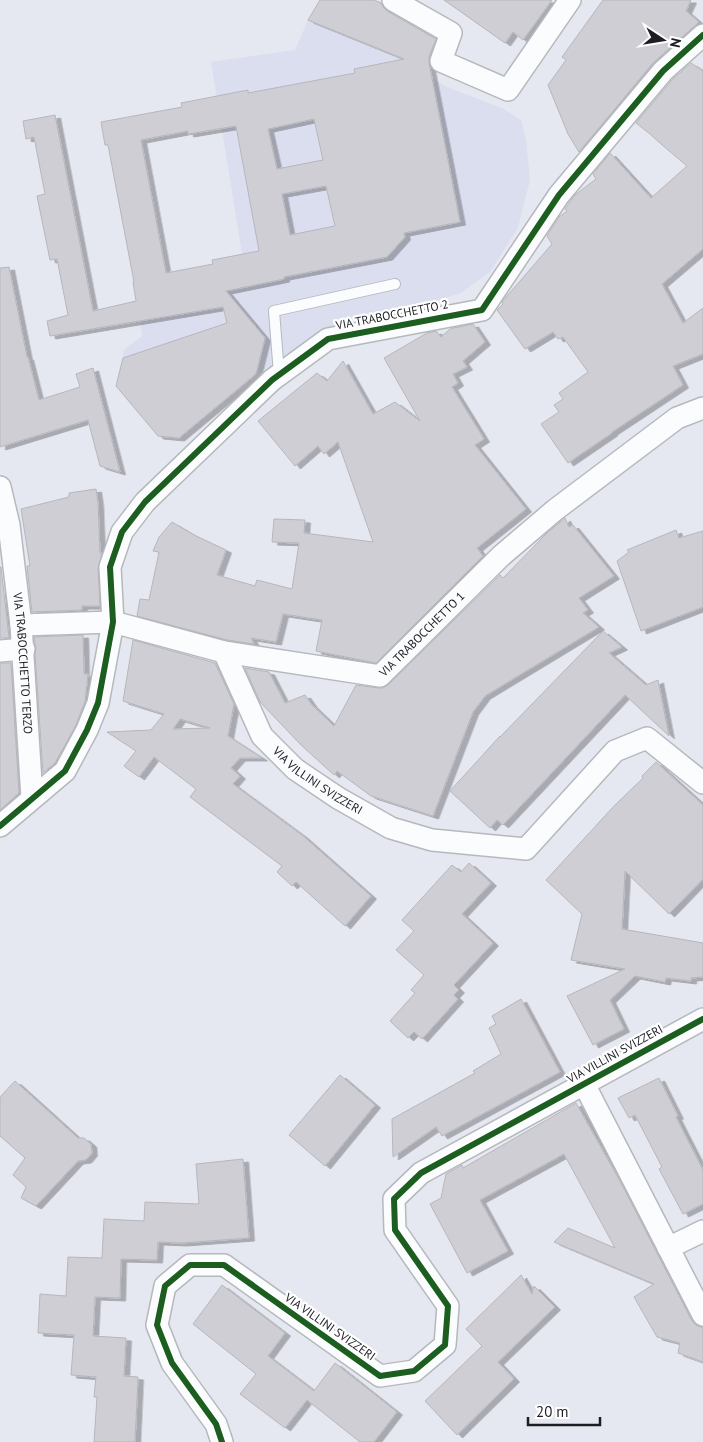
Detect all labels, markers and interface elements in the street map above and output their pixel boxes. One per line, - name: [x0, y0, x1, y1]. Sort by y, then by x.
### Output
- north arrow: [638, 15, 688, 65]
- text: N: [666, 36, 685, 49]
- street label: VIA TRABOCCHETTO 2: [333, 296, 449, 333]
- street label: VIA TRABOCCHETTO 1: [375, 588, 468, 680]
- street label: VIA TRABOCCHETTO TERZO: [10, 591, 36, 734]
- street label: VIA VILLINI SVIZZERI: [269, 742, 365, 817]
- street label: VIA VILLINI SVIZZERI: [563, 1021, 665, 1087]
- street label: VIA VILLINI SVIZZERI: [281, 1289, 379, 1363]
- scale bar: [528, 1394, 600, 1426]
- text: 20 m: [536, 1402, 569, 1421]

